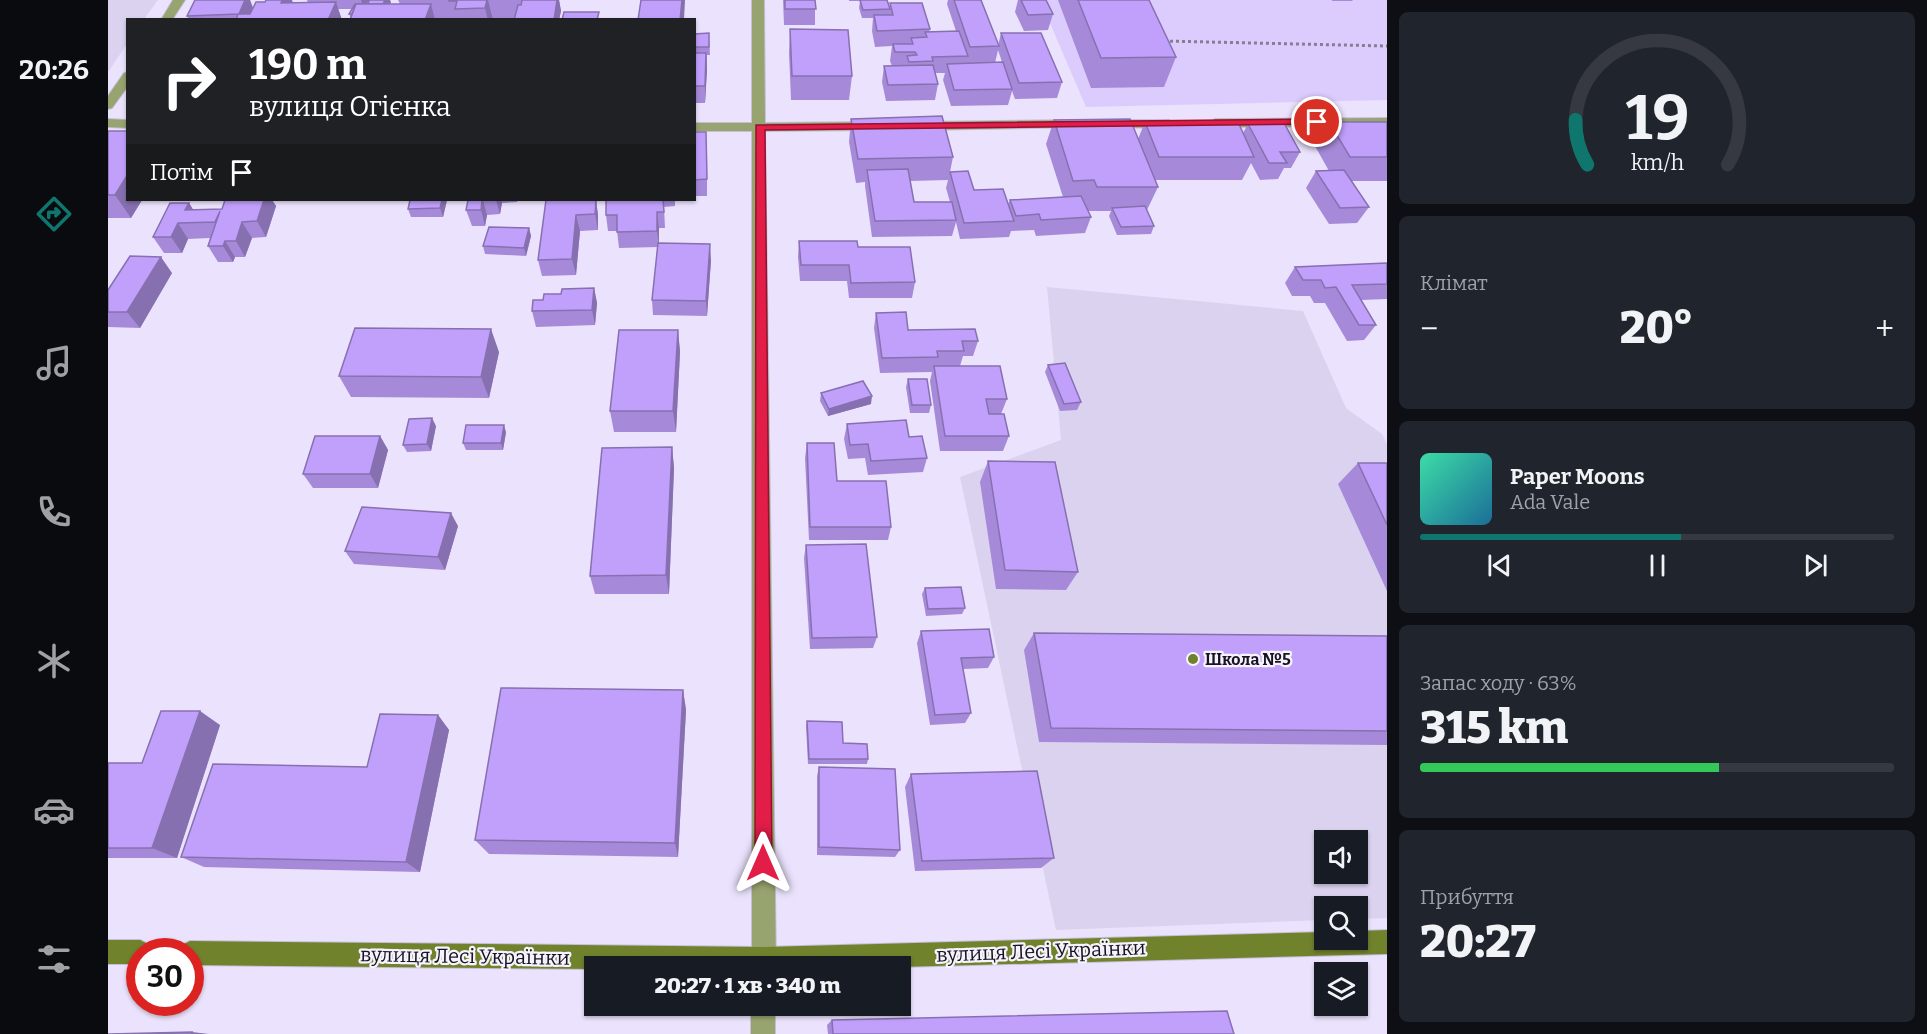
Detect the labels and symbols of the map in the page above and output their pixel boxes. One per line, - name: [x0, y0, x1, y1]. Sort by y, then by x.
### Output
- pin: [1291, 96, 1342, 147]
- place label: Школа №5: [1205, 650, 1291, 669]
- marker: Школа №5: [1186, 652, 1200, 666]
- position arrow: [731, 831, 795, 895]
- street label: вулиця Лесі Українки: [936, 935, 1146, 967]
- speed limit sign: 30: [126, 938, 204, 1016]
- street label: вулиця Лесі Українки: [360, 942, 570, 970]

